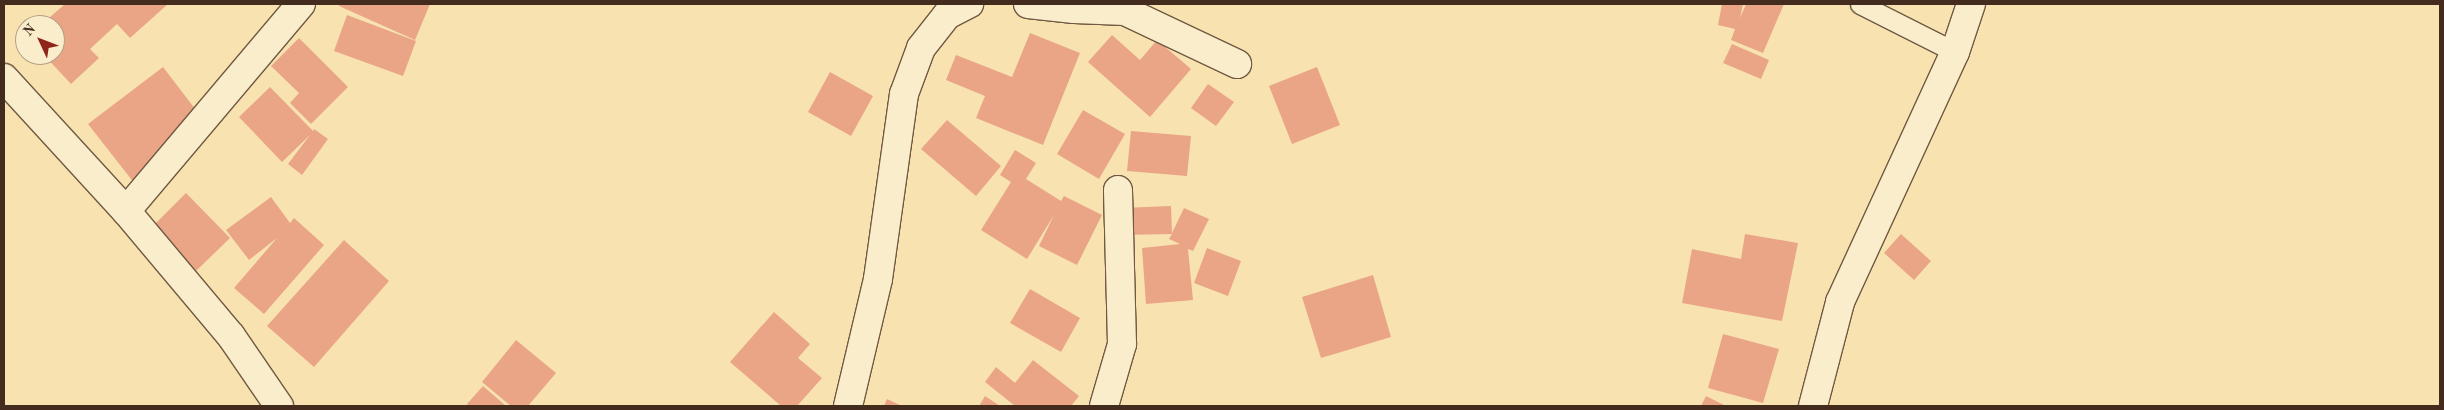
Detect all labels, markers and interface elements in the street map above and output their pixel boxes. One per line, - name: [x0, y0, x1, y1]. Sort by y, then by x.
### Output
- north arrow: [15, 15, 65, 65]
- text: N: [21, 22, 39, 39]

